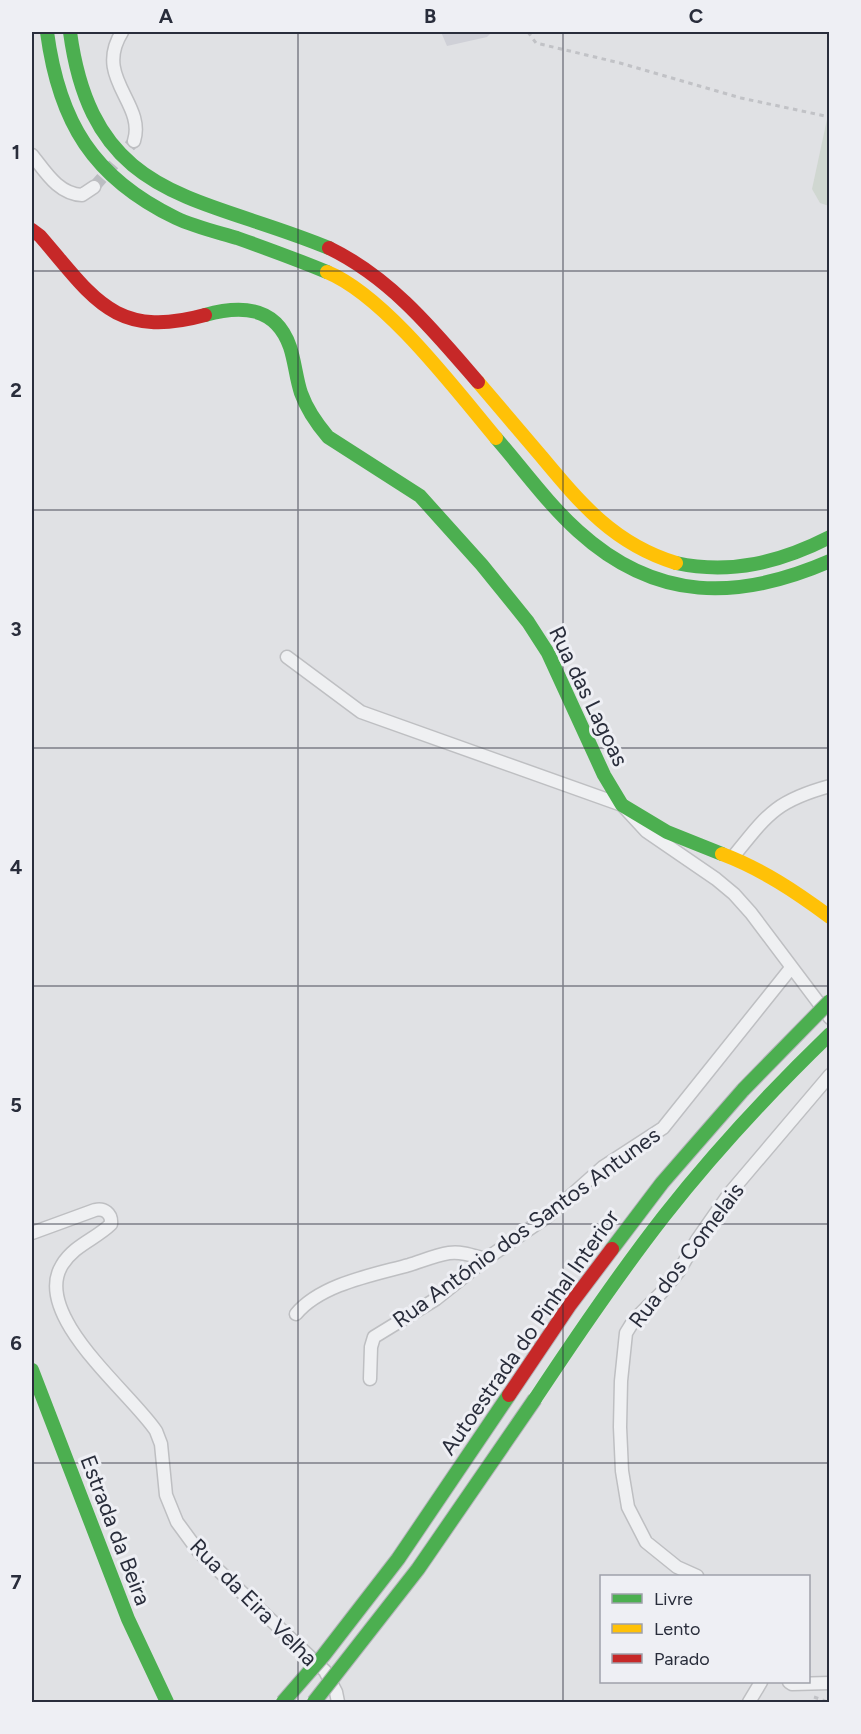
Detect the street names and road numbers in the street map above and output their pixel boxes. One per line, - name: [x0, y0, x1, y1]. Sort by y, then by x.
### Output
- street label: Rua das Lagoas: [543, 622, 634, 771]
- street label: Rua António dos Santos Antunes: [387, 1121, 665, 1333]
- street label: Rua dos Comelais: [623, 1177, 750, 1333]
- street label: Autoestrada do Pinhal Interior: [434, 1204, 625, 1460]
- street label: Estrada da Beira: [75, 1451, 157, 1609]
- street label: Rua da Eira Velha: [184, 1533, 323, 1672]

